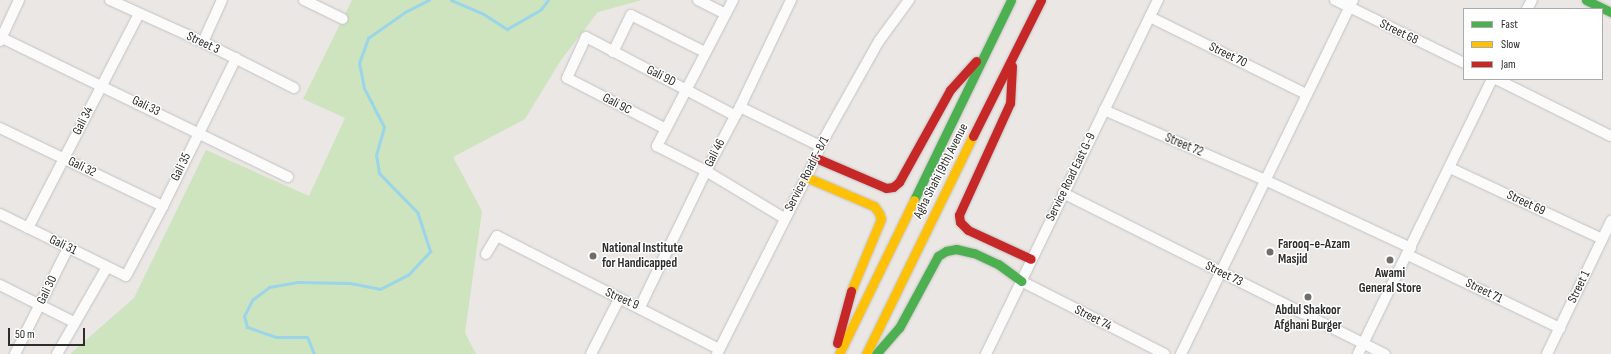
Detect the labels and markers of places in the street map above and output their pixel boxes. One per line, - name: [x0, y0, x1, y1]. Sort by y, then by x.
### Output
- place label: Farooq-e-Azam Masjid: [1278, 237, 1350, 268]
- place label: National Institute for Handicapped: [602, 241, 683, 272]
- marker: Farooq-e-Azam Masjid: [1265, 247, 1275, 257]
- marker: National Institute for Handicapped: [587, 250, 599, 262]
- marker: Awami General Store: [1385, 255, 1395, 265]
- place label: Awami General Store: [1359, 266, 1421, 297]
- marker: Abdul Shakoor Afghani Burger: [1303, 292, 1313, 302]
- place label: Abdul Shakoor Afghani Burger: [1274, 303, 1342, 334]

